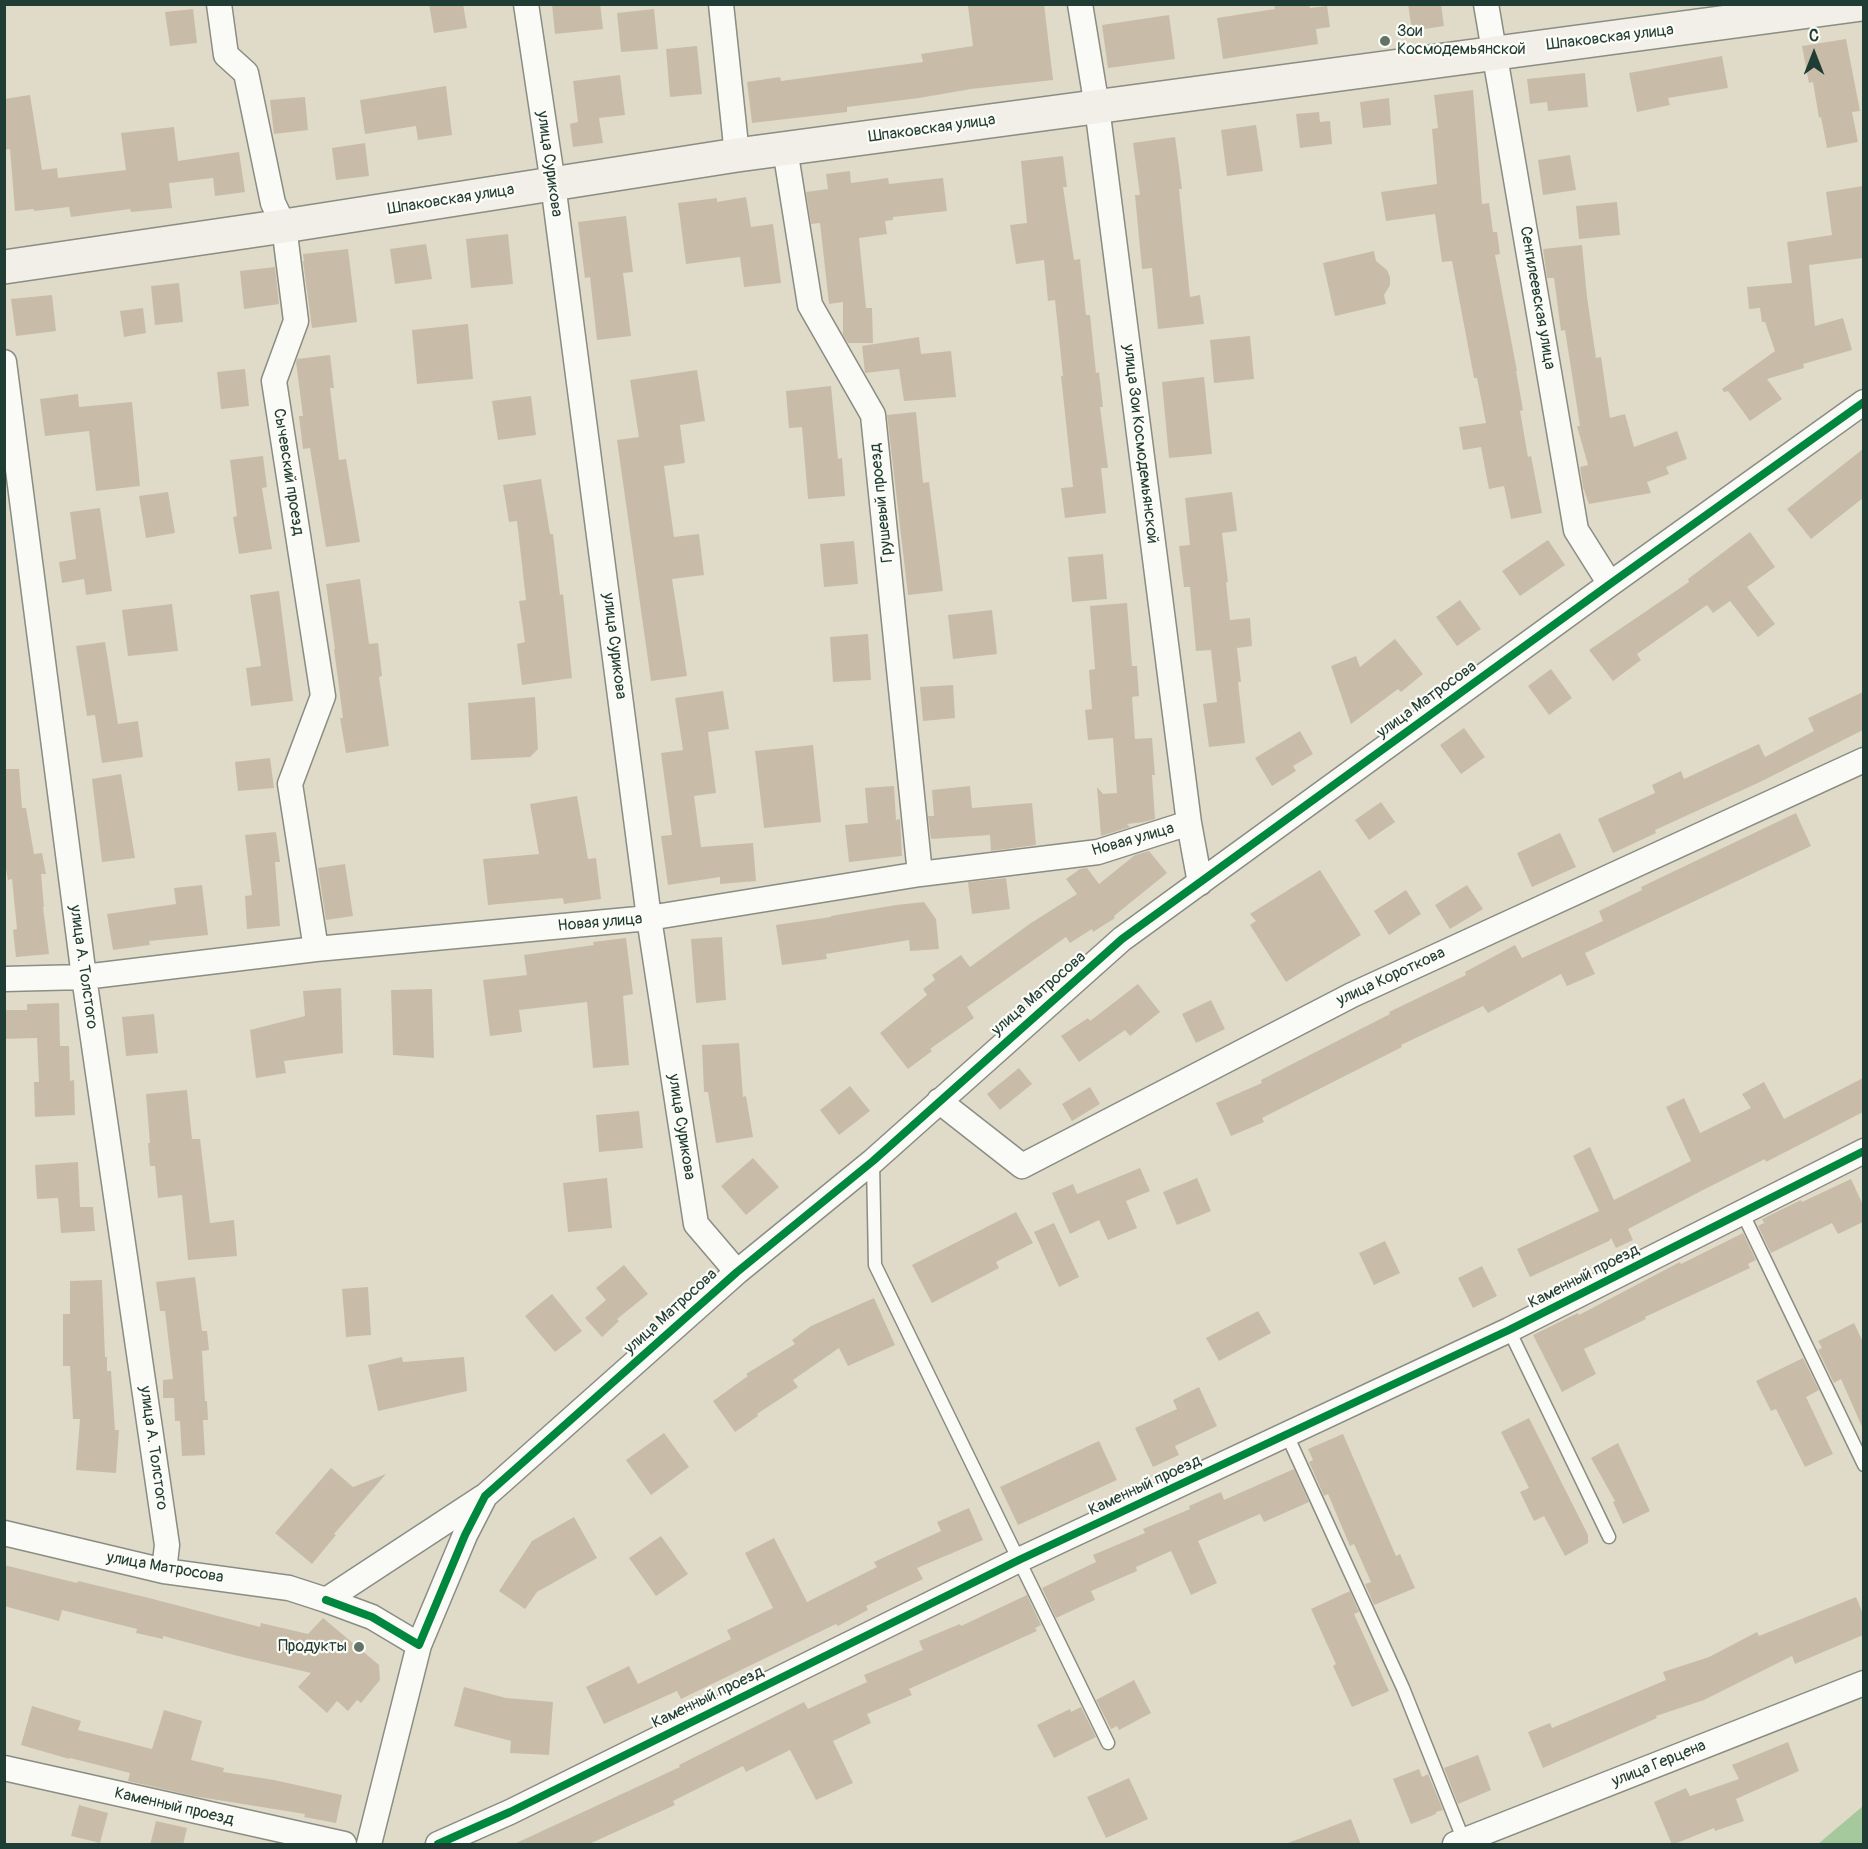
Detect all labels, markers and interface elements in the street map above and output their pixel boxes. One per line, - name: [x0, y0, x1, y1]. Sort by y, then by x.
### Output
- street label: Шпаковская улица: [1545, 21, 1675, 55]
- place label: Зои Космодемьянской: [1397, 22, 1526, 60]
- north arrow: [1784, 24, 1844, 84]
- text: С: [1809, 26, 1819, 46]
- marker: Зои Космодемьянской: [1378, 34, 1392, 48]
- street label: улица Сурикова: [532, 110, 566, 218]
- street label: Шпаковская улица: [867, 111, 997, 147]
- street label: Шпаковская улица: [386, 181, 516, 219]
- street label: Сенгилеевская улица: [1515, 225, 1559, 371]
- street label: улица Зои Космодемьянской: [1118, 343, 1162, 545]
- street label: Сычевский проезд: [268, 407, 308, 537]
- street label: Грушевый проезд: [866, 442, 898, 564]
- street label: улица Сурикова: [598, 592, 630, 700]
- street label: улица Матросова: [1373, 657, 1481, 743]
- street label: Новая улица: [1090, 819, 1176, 861]
- street label: улица А. Толстого: [65, 904, 101, 1030]
- street label: Новая улица: [557, 910, 643, 936]
- street label: улица Короткова: [1334, 943, 1448, 1011]
- street label: улица Матросова: [988, 948, 1090, 1040]
- street label: улица Сурикова: [663, 1073, 699, 1181]
- street label: Каменный проезд: [1525, 1241, 1643, 1313]
- street label: улица Матросова: [621, 1265, 721, 1359]
- street label: улица А. Толстого: [135, 1385, 171, 1511]
- street label: Каменный проезд: [1086, 1452, 1204, 1520]
- street label: улица Матросова: [105, 1548, 225, 1588]
- place label: Продукты: [278, 1637, 347, 1657]
- marker: Продукты: [352, 1640, 366, 1654]
- street label: Каменный проезд: [649, 1663, 767, 1733]
- street label: улица Герцена: [1609, 1736, 1709, 1792]
- street label: Каменный проезд: [112, 1784, 236, 1830]

